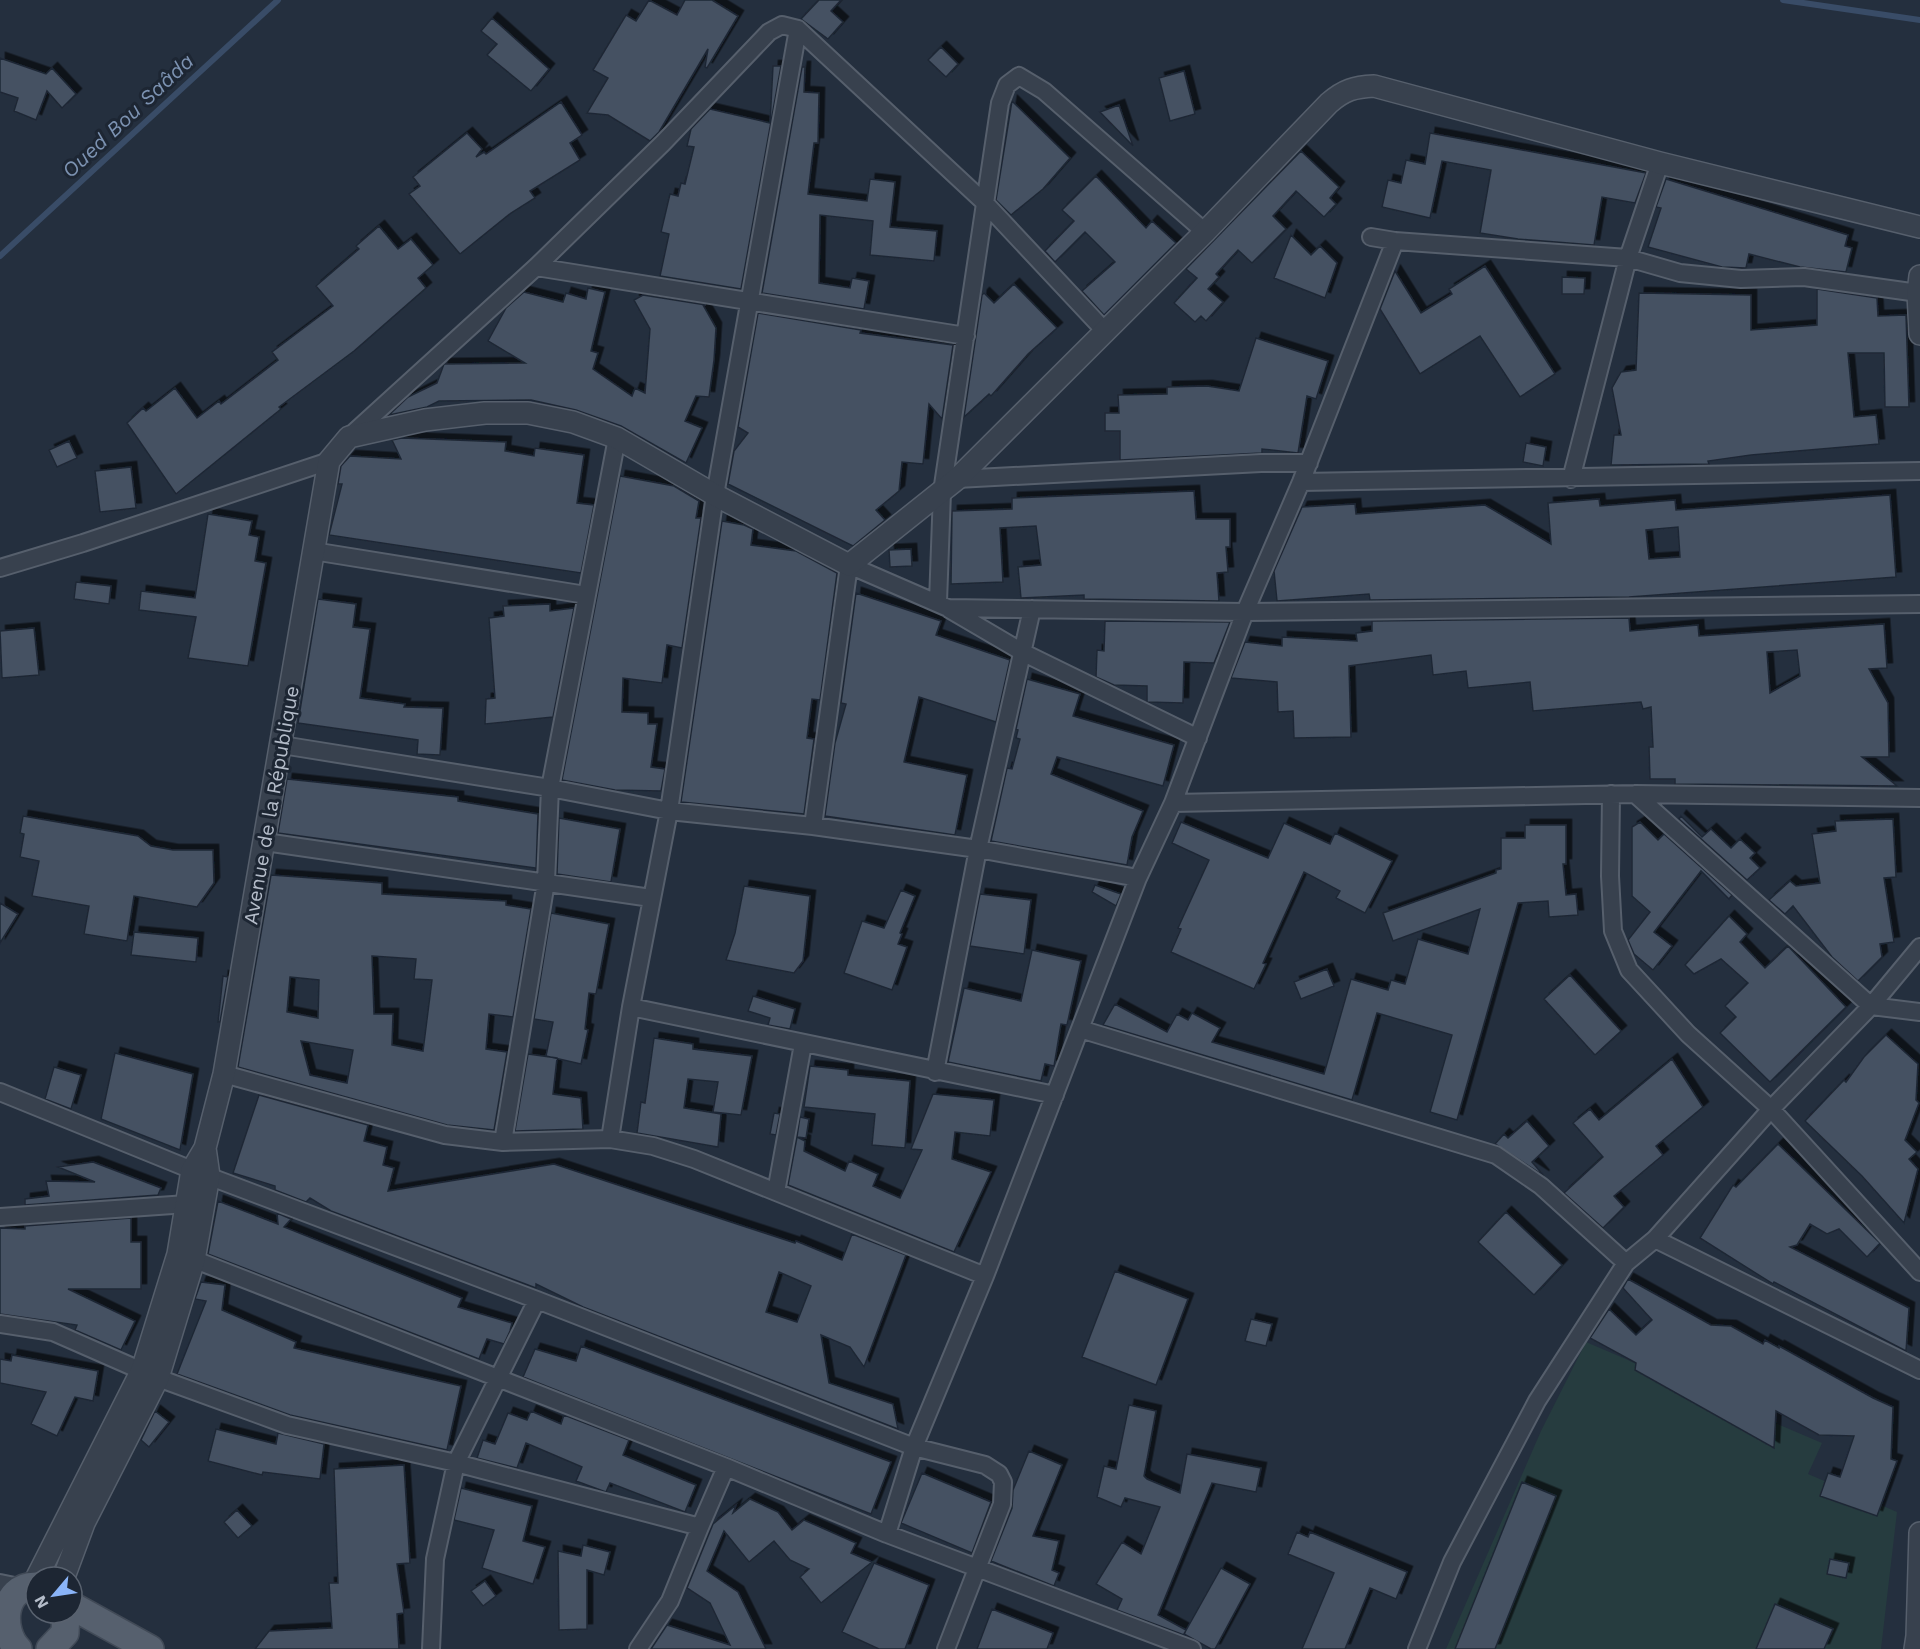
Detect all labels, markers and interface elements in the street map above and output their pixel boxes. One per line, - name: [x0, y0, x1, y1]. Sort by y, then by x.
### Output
- water label: Oued Bou Saâda: [57, 48, 199, 183]
- street label: Avenue de la République: [238, 684, 304, 926]
- north arrow: [24, 1565, 84, 1625]
- text: N: [30, 1592, 53, 1612]

